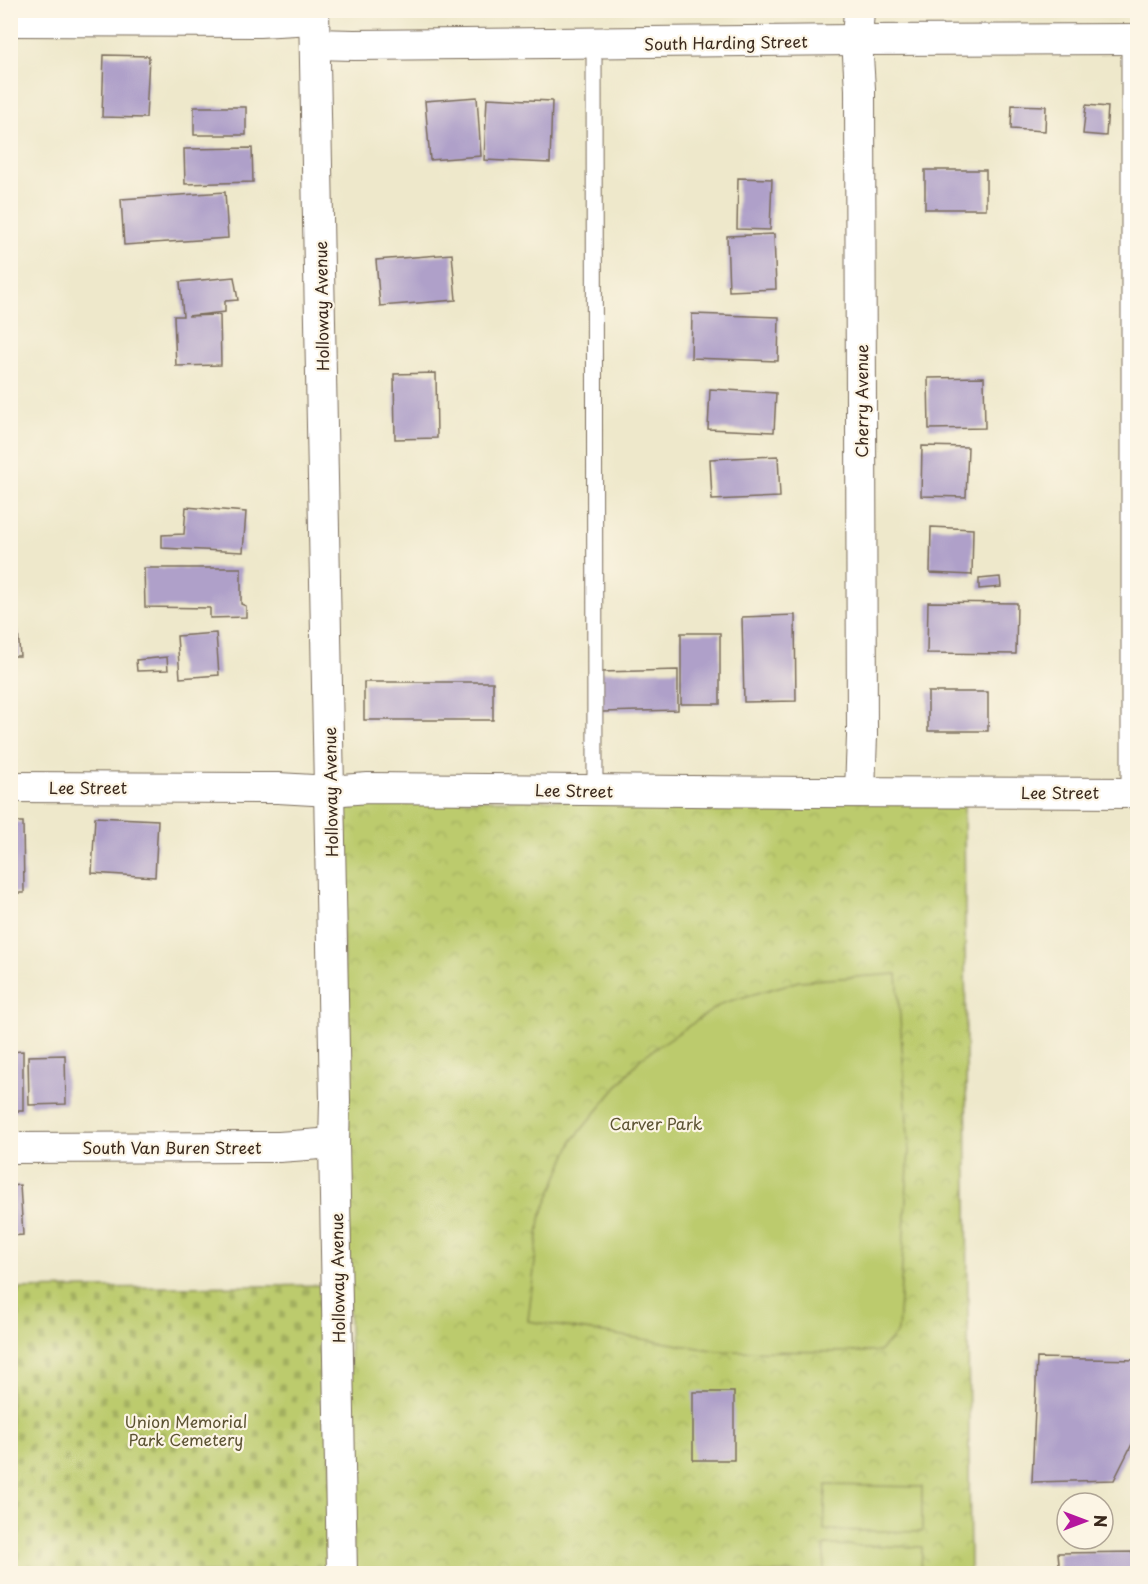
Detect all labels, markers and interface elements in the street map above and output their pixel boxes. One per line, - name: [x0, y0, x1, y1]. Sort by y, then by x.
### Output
- street label: South Harding Street: [644, 29, 808, 55]
- street label: Holloway Avenue: [308, 240, 334, 371]
- street label: Cherry Avenue: [849, 344, 873, 458]
- street label: Holloway Avenue: [317, 726, 343, 857]
- street label: Lee Street: [49, 775, 128, 799]
- street label: Lee Street: [535, 777, 614, 803]
- street label: Lee Street: [1021, 780, 1100, 804]
- park label: Carver Park: [609, 1111, 703, 1135]
- street label: South Van Buren Street: [82, 1135, 262, 1159]
- street label: Holloway Avenue: [324, 1212, 350, 1343]
- park label: Union Memorial Park Cemetery: [125, 1409, 247, 1451]
- north arrow: [1055, 1491, 1115, 1551]
- text: N: [1089, 1515, 1113, 1527]

